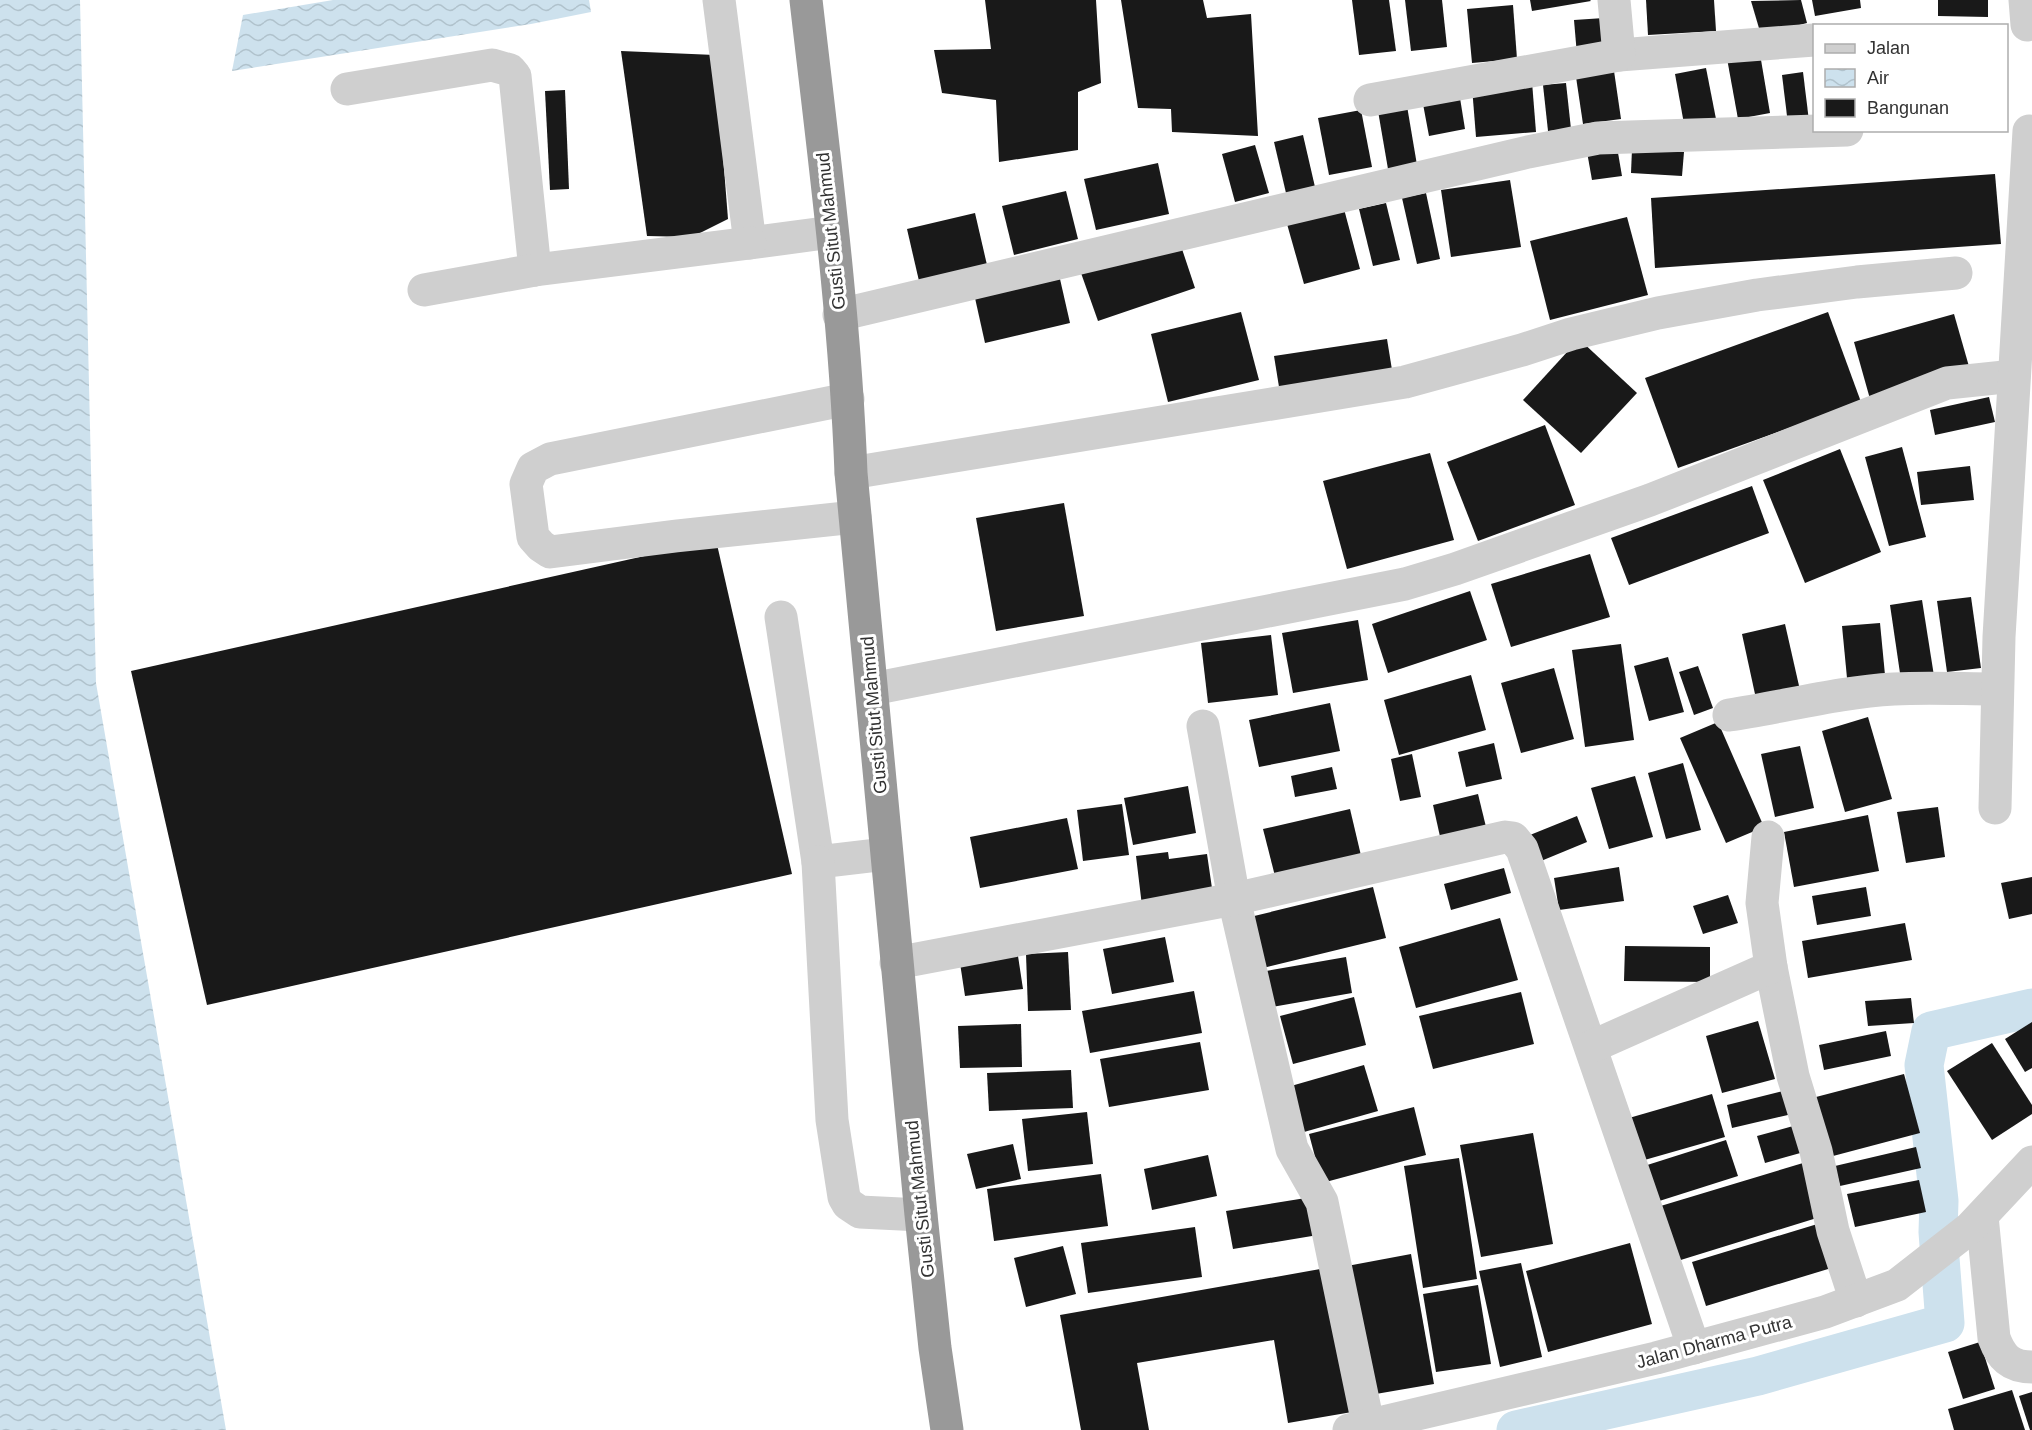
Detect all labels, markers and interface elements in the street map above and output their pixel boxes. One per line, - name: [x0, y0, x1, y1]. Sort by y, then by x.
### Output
- legend: [1813, 24, 2008, 132]
- text: Jalan: [1867, 38, 1910, 58]
- text: Air: [1867, 68, 1889, 88]
- text: Bangunan: [1867, 98, 1949, 118]
- street label: Gusti Situt Mahmud: [813, 151, 849, 311]
- street label: Gusti Situt Mahmud: [857, 635, 891, 795]
- street label: Gusti Situt Mahmud: [902, 1119, 938, 1279]
- street label: Jalan Dharma Putra: [1634, 1311, 1795, 1372]

